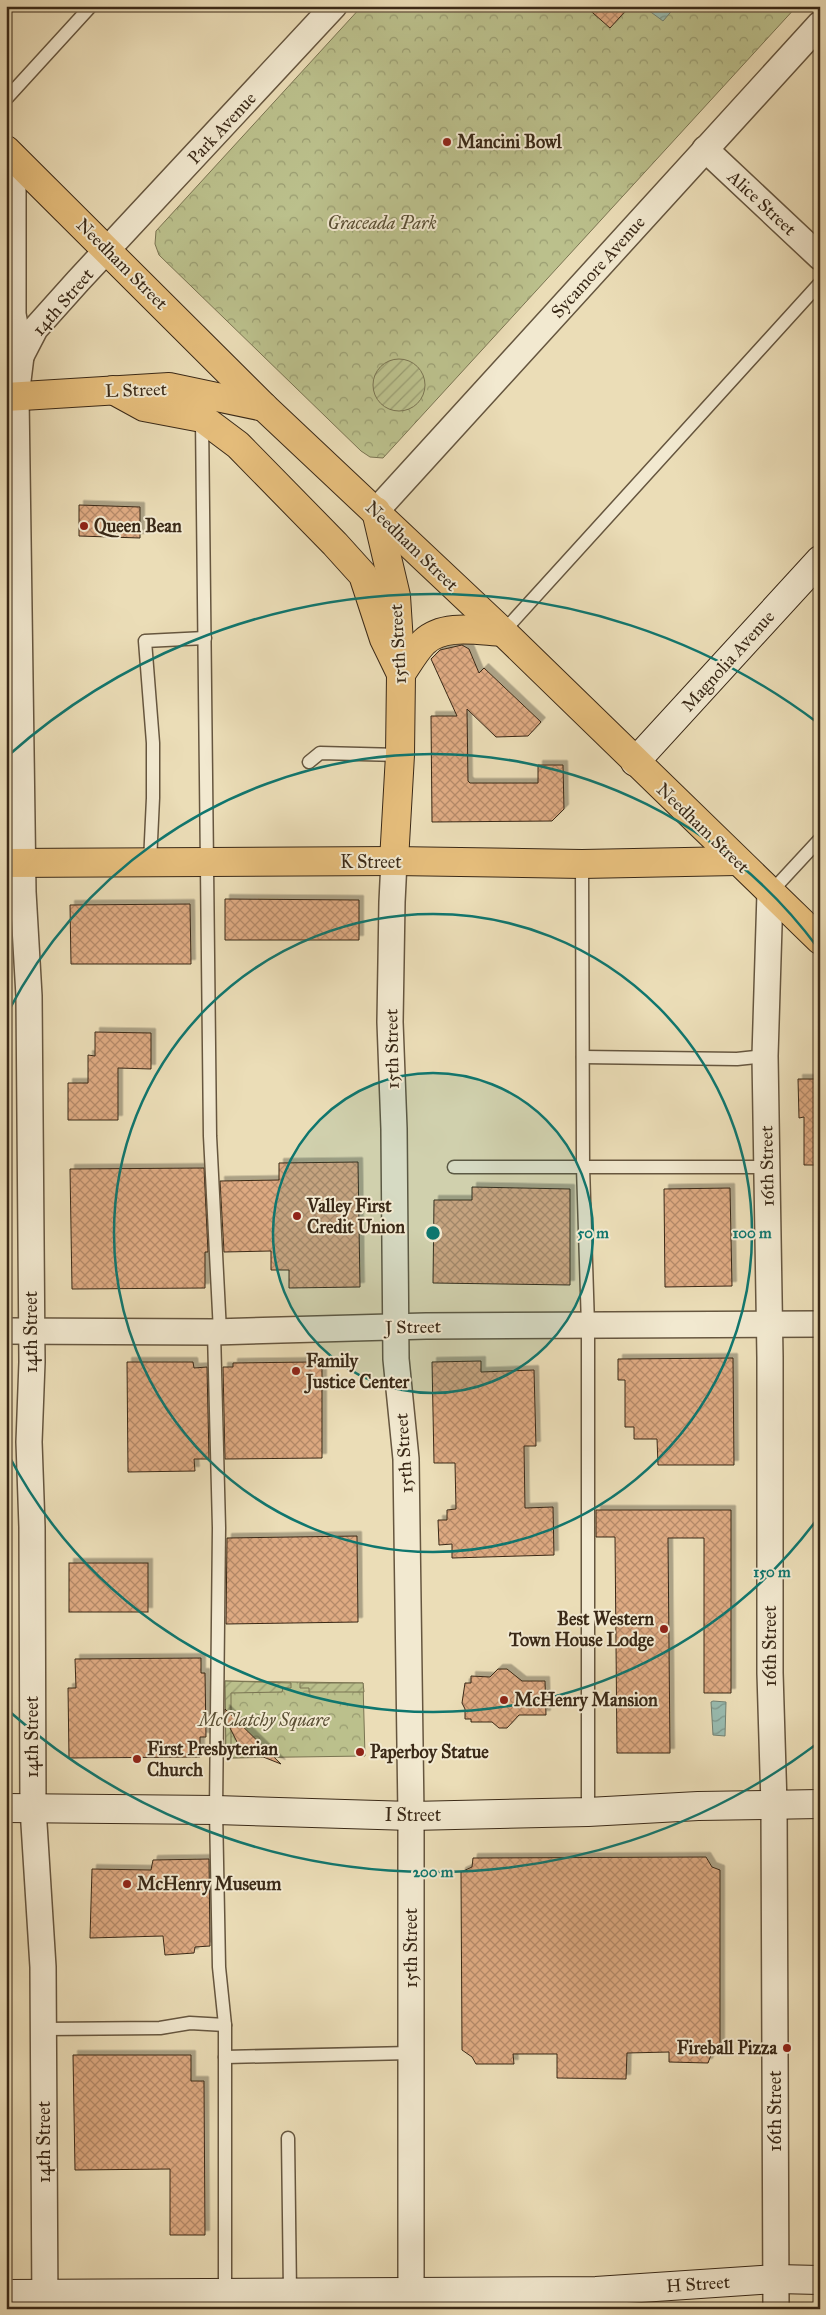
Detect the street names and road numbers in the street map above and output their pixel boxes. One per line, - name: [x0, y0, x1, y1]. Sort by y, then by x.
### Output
- street label: Park Avenue: [183, 87, 261, 169]
- street label: Alice Street: [722, 165, 801, 241]
- street label: Sycamore Avenue: [546, 211, 650, 323]
- street label: Needham Street: [72, 214, 173, 315]
- street label: 14th Street: [28, 263, 99, 340]
- street label: L Street: [105, 378, 168, 402]
- street label: Needham Street: [361, 496, 463, 596]
- street label: 15th Street: [385, 603, 411, 685]
- street label: Magnolia Avenue: [677, 606, 780, 717]
- street label: Needham Street: [652, 778, 754, 878]
- street label: K Street: [340, 851, 402, 873]
- street label: 15th Street: [380, 1008, 404, 1089]
- street label: 16th Street: [755, 1125, 779, 1207]
- street label: 14th Street: [20, 1290, 42, 1373]
- street label: J Street: [383, 1316, 442, 1340]
- street label: 15th Street: [390, 1412, 418, 1494]
- street label: 16th Street: [759, 1605, 781, 1687]
- street label: 14th Street: [21, 1695, 43, 1778]
- street label: I Street: [385, 1804, 442, 1826]
- street label: 15th Street: [400, 1907, 422, 1988]
- street label: 16th Street: [764, 2070, 786, 2152]
- street label: 14th Street: [33, 2100, 55, 2183]
- street label: H Street: [665, 2271, 731, 2297]

